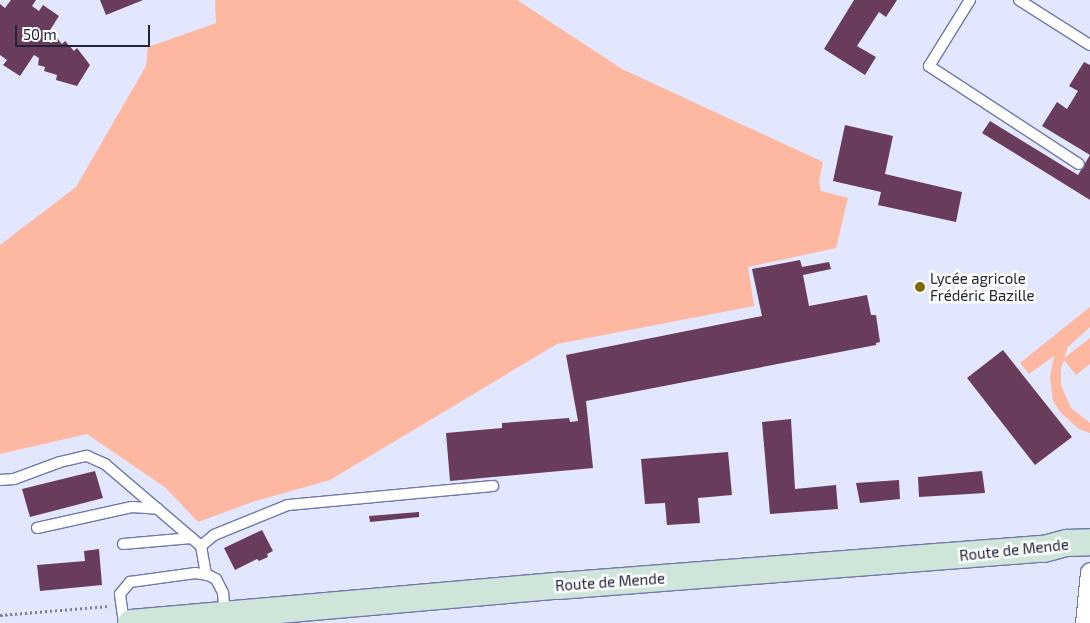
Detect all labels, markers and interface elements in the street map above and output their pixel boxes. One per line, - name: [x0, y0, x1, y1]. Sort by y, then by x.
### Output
- scale bar: [18, 15, 152, 47]
- text: 50 m: [23, 25, 57, 43]
- place label: Lycée agricole Frédéric Bazille: [930, 269, 1035, 304]
- marker: Lycée agricole Frédéric Bazille: [914, 281, 926, 293]
- street label: Route de Mende: [958, 535, 1070, 565]
- street label: Route de Mende: [555, 569, 665, 595]

